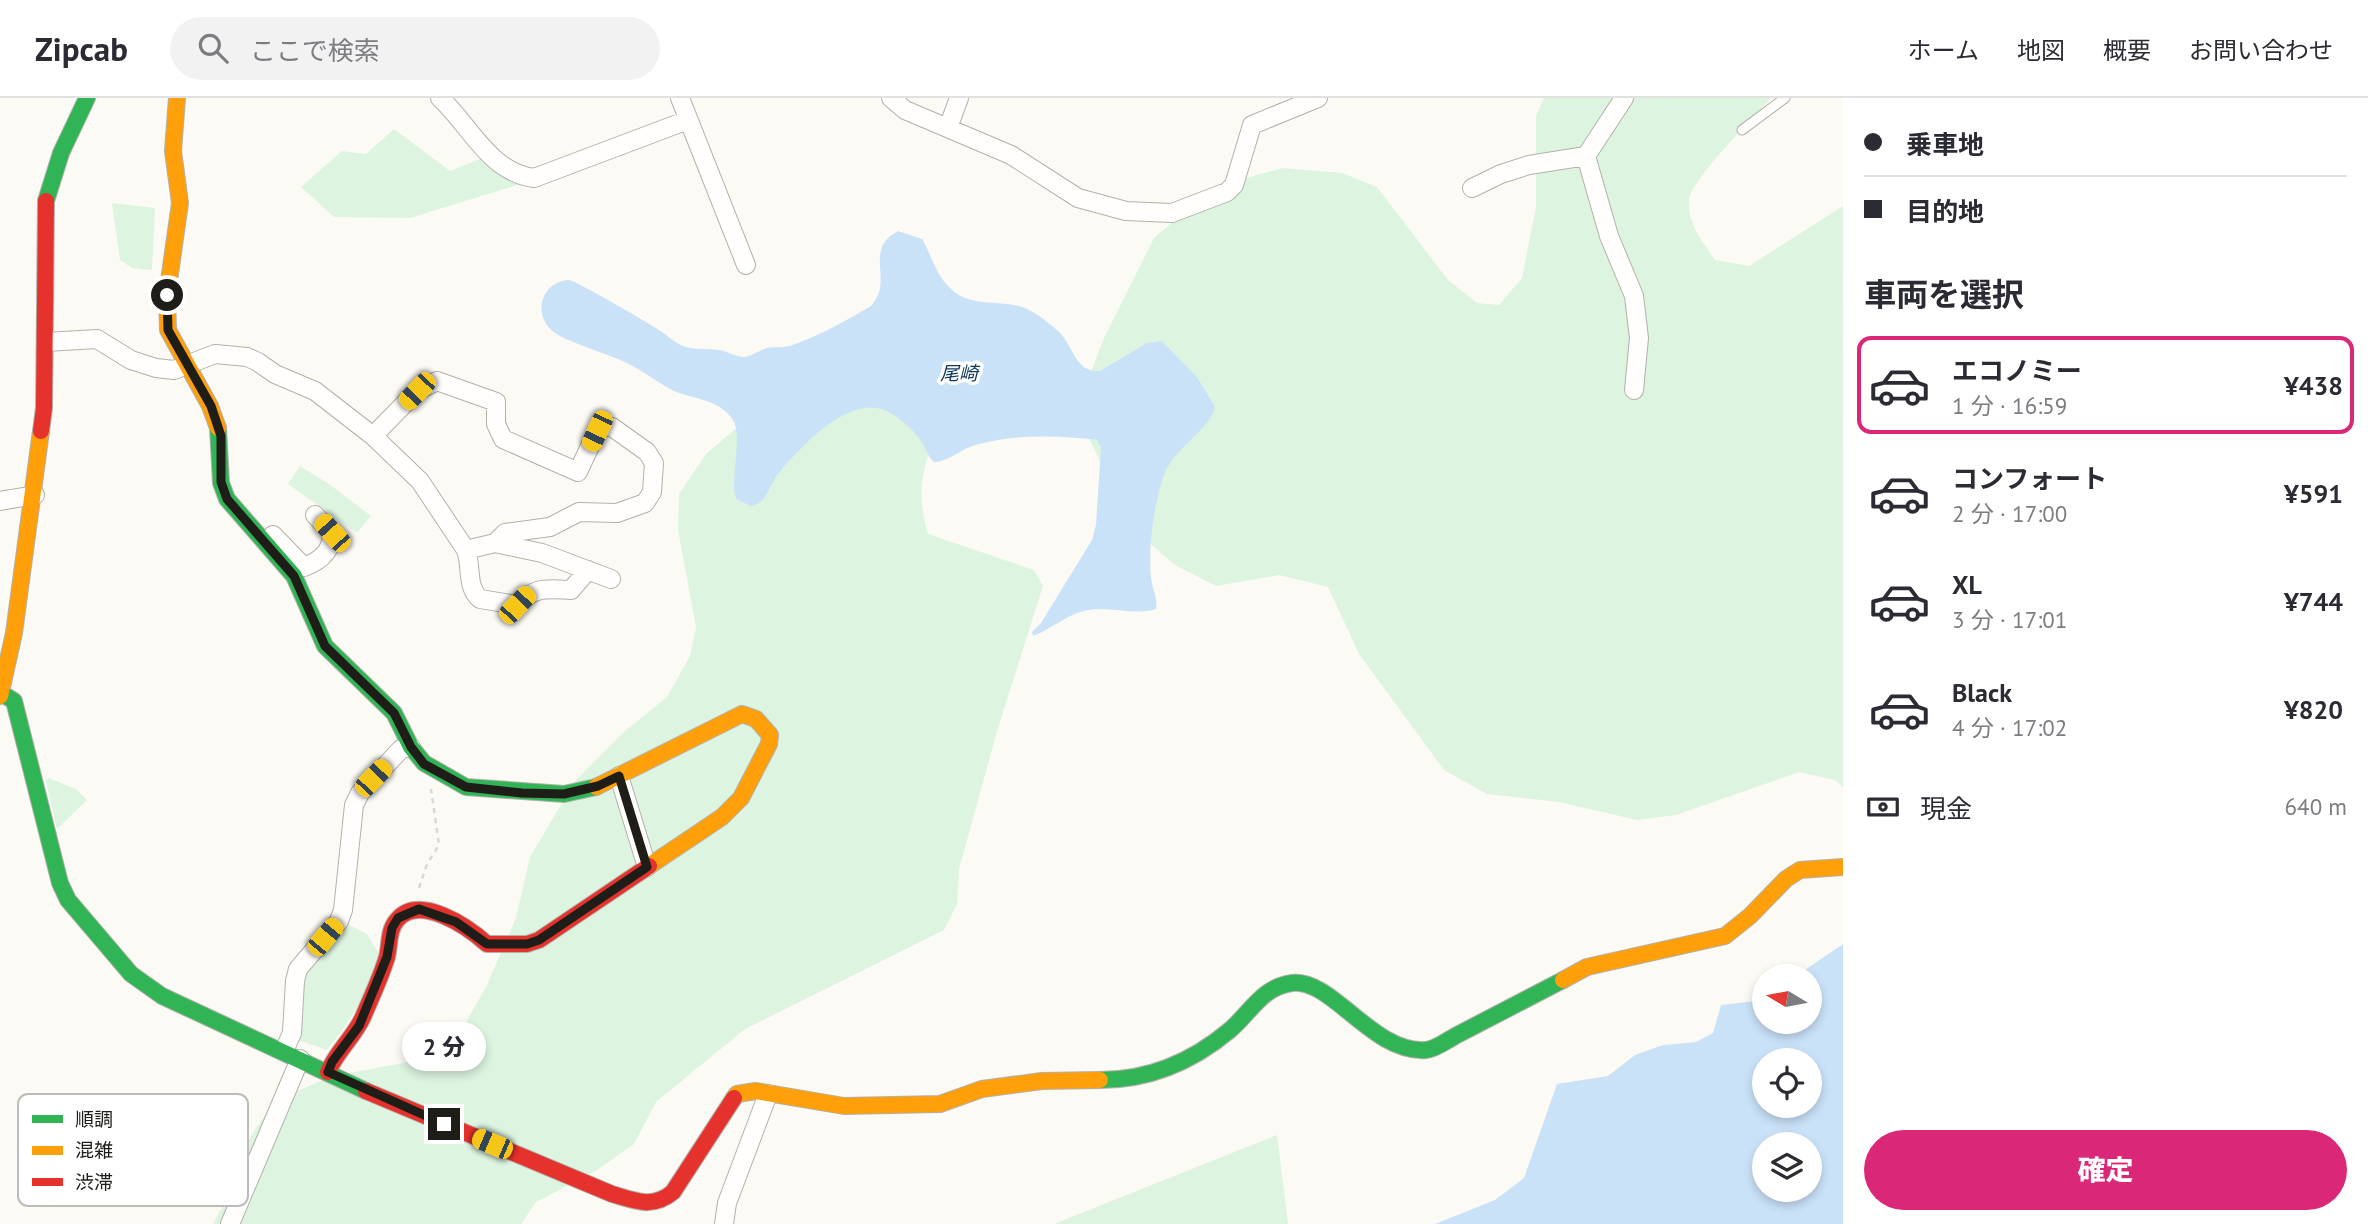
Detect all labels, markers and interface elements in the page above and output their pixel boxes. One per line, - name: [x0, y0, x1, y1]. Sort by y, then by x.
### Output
- search box: [170, 17, 660, 80]
- text: Zipcab: [35, 27, 128, 70]
- icon: search: [194, 29, 232, 67]
- text: ここで検索: [250, 34, 380, 67]
- text: ホーム: [1908, 35, 1979, 66]
- text: 地図: [2017, 35, 2065, 66]
- text: 概要: [2103, 35, 2151, 66]
- text: お問い合わせ: [2189, 35, 2333, 66]
- text: 乗車地: [1906, 128, 1984, 161]
- text: 目的地: [1906, 195, 1984, 228]
- text: 車両を選択: [1864, 273, 2024, 315]
- route start: [151, 279, 183, 311]
- icon: car: [1868, 354, 1931, 417]
- text: エコノミー: [1952, 354, 2082, 387]
- water label: 尾崎: [940, 361, 981, 385]
- car: [395, 369, 440, 413]
- text: ¥438: [2284, 369, 2343, 402]
- text: 1 分 · 16:59: [1952, 391, 2067, 420]
- car: [579, 408, 616, 454]
- icon: car: [1868, 462, 1931, 525]
- text: コンフォート: [1952, 462, 2107, 495]
- text: ¥591: [2284, 477, 2343, 510]
- text: 2 分 · 17:00: [1952, 499, 2067, 528]
- car: [311, 510, 354, 556]
- text: XL: [1952, 568, 1982, 601]
- icon: car: [1868, 570, 1931, 633]
- car: [495, 582, 540, 628]
- text: ¥744: [2284, 585, 2343, 618]
- text: 3 分 · 17:01: [1952, 605, 2067, 634]
- text: Black: [1952, 676, 2012, 709]
- icon: car: [1868, 678, 1931, 741]
- text: ¥820: [2284, 693, 2343, 726]
- text: 4 分 · 17:02: [1952, 713, 2067, 742]
- car: [351, 756, 396, 800]
- icon: cash: [1864, 788, 1902, 826]
- text: 現金: [1920, 792, 1972, 825]
- text: 640 m: [2285, 792, 2347, 821]
- car: [304, 914, 347, 960]
- north arrow: [1752, 964, 1822, 1034]
- map controls: [1752, 964, 1822, 1202]
- callout: 2 分: [402, 1023, 486, 1072]
- text: 2 分: [423, 1032, 465, 1061]
- button: locate: [1752, 1048, 1822, 1118]
- legend: [18, 1094, 248, 1206]
- text: 順調: [75, 1107, 113, 1131]
- route end: [428, 1108, 460, 1140]
- car: [469, 1126, 516, 1162]
- button: 確定: [1864, 1130, 2347, 1210]
- button: layers: [1752, 1132, 1822, 1202]
- text: 混雑: [75, 1138, 113, 1162]
- text: 渋滞: [75, 1170, 113, 1194]

